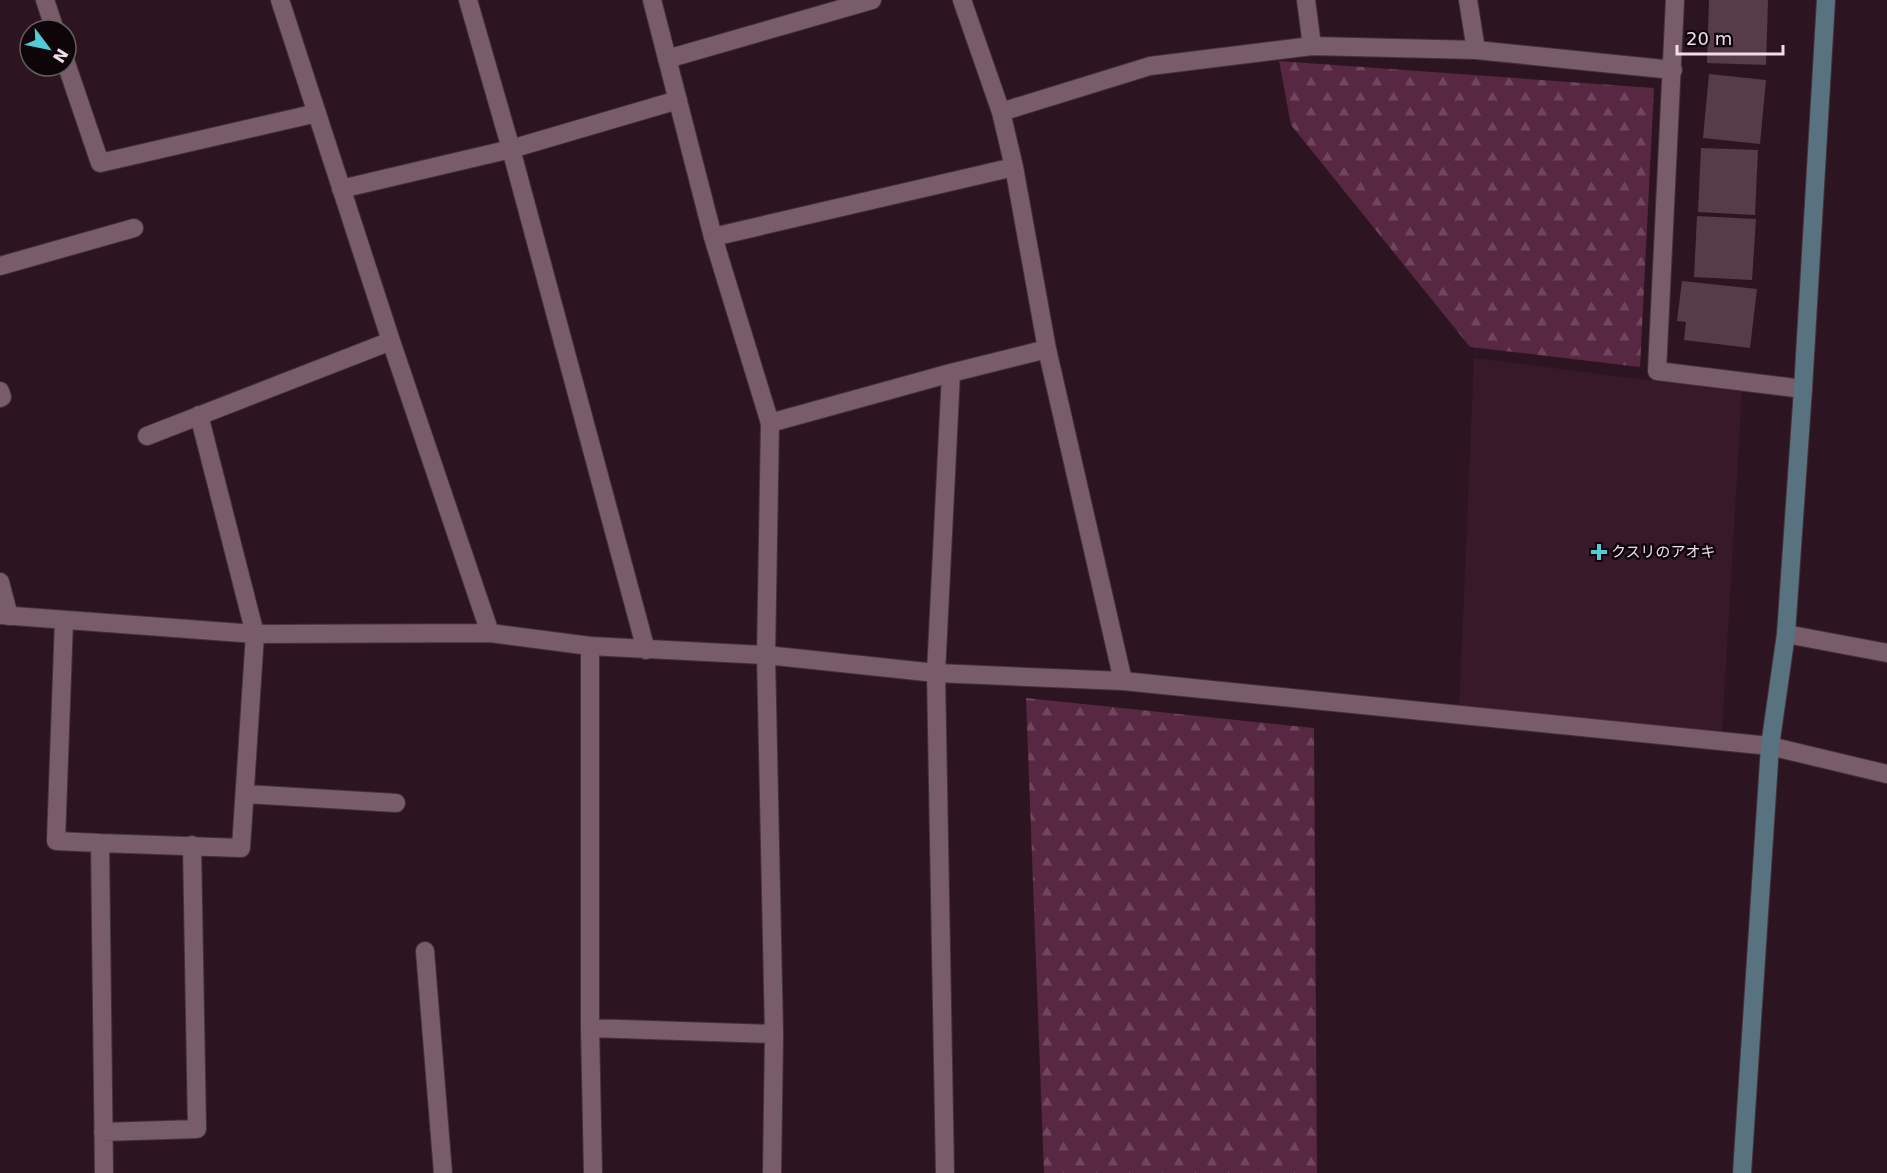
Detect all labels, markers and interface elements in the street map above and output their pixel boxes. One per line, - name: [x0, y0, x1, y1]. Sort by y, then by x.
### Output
- north arrow: [18, 18, 78, 78]
- scale bar: [1677, 18, 1784, 56]
- text: 20 m: [1686, 28, 1732, 49]
- text: N: [49, 45, 72, 66]
- place label: クスリのアオキ: [1611, 543, 1716, 561]
- marker: クスリのアオキ: [1592, 545, 1606, 559]

